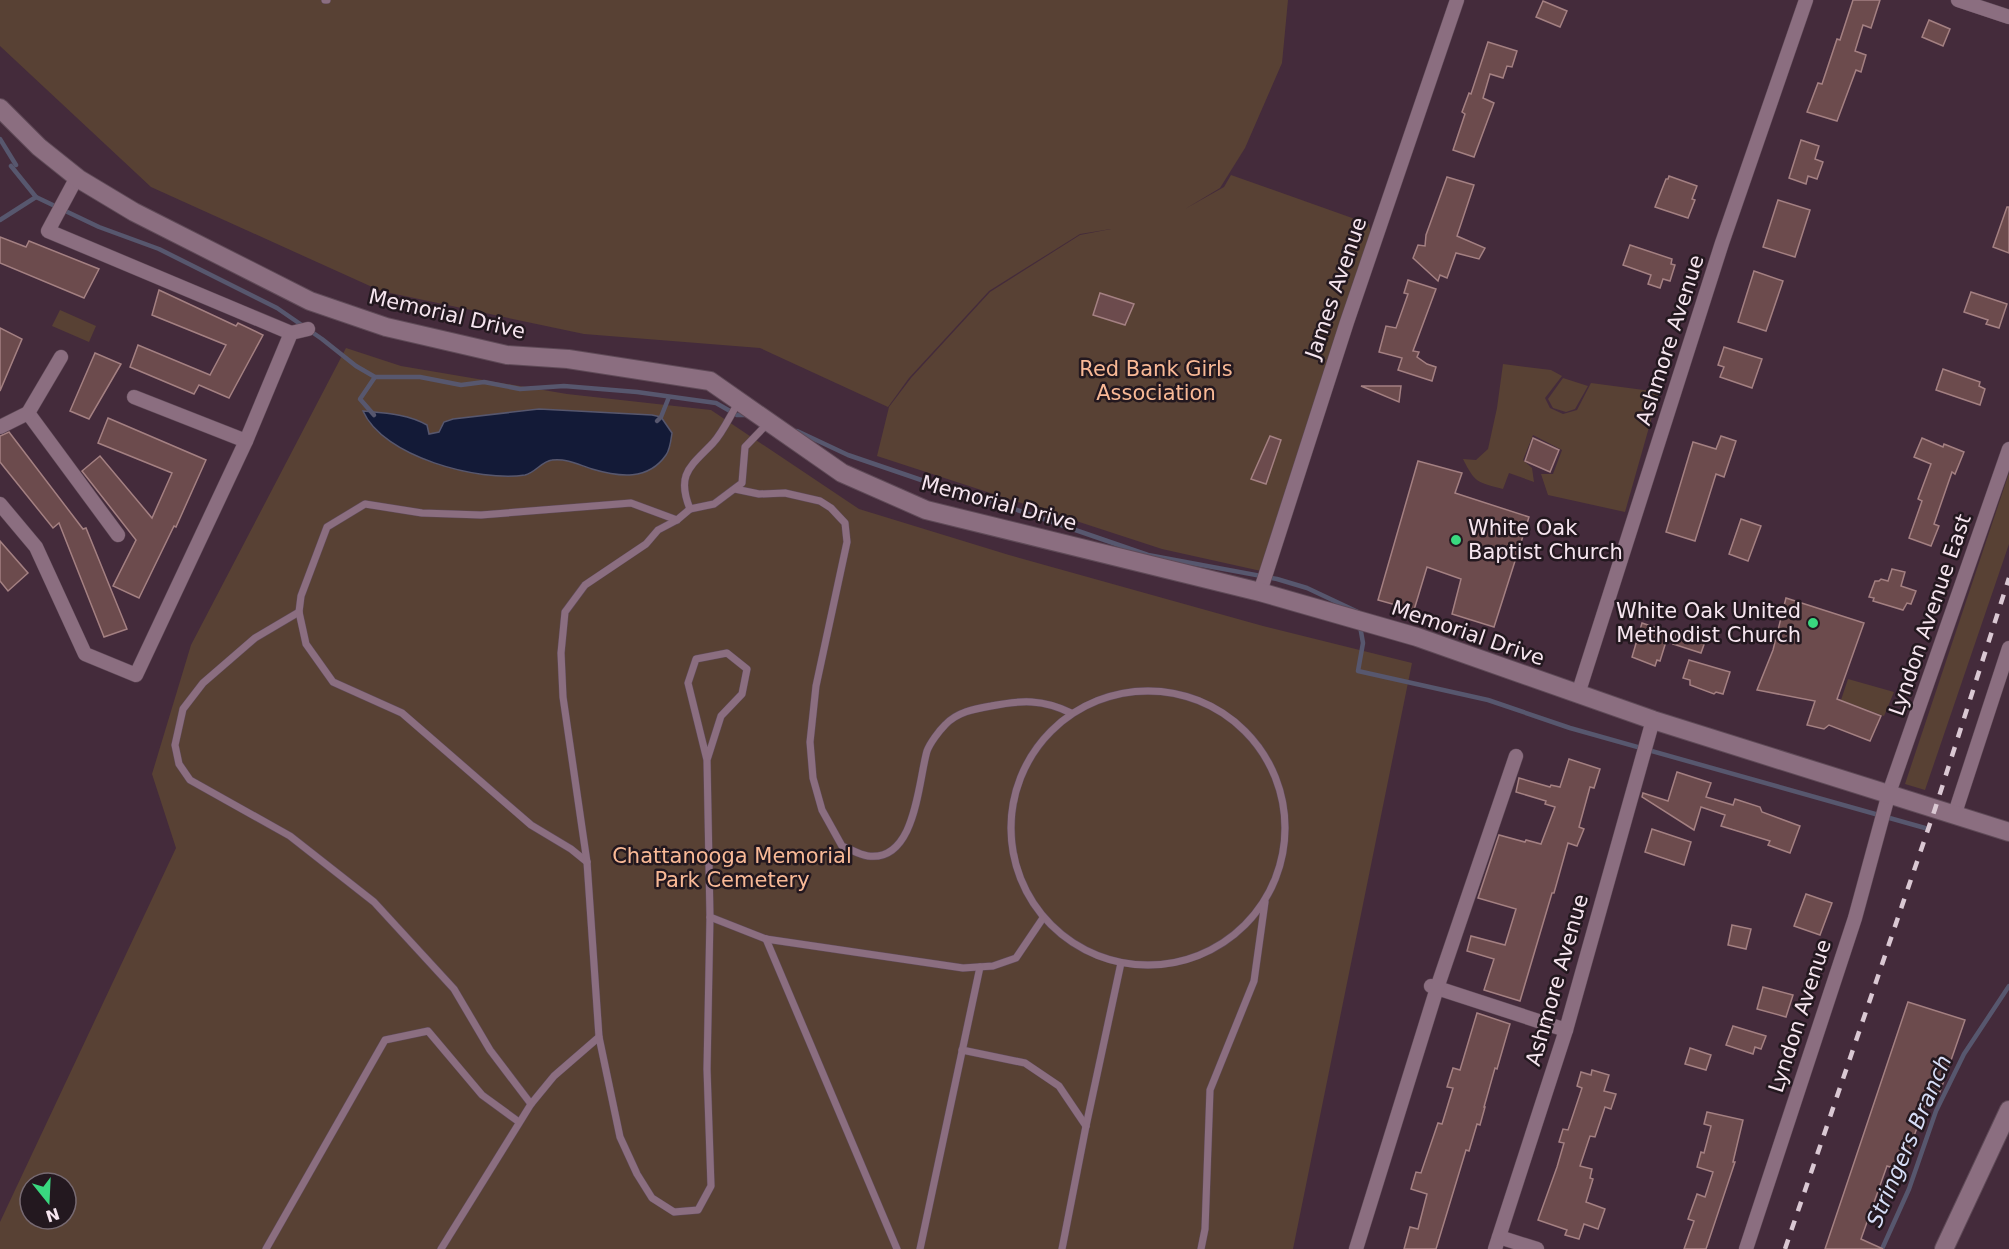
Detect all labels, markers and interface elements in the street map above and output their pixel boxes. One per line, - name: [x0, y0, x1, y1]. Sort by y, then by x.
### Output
- street label: James Avenue: [1300, 214, 1371, 364]
- street label: Ashmore Avenue: [1631, 252, 1709, 428]
- street label: Memorial Drive: [366, 284, 528, 344]
- park label: Red Bank Girls Association: [1079, 357, 1233, 405]
- street label: Memorial Drive: [919, 471, 1079, 535]
- street label: Lyndon Avenue East: [1884, 511, 1976, 719]
- place label: White Oak Baptist Church: [1468, 516, 1623, 564]
- marker: White Oak Baptist Church: [1449, 533, 1463, 547]
- street label: Memorial Drive: [1388, 596, 1548, 670]
- place label: White Oak United Methodist Church: [1616, 599, 1801, 647]
- marker: White Oak United Methodist Church: [1806, 616, 1820, 630]
- park label: Chattanooga Memorial Park Cemetery: [612, 844, 852, 892]
- street label: Ashmore Avenue: [1521, 891, 1593, 1069]
- street label: Lyndon Avenue: [1764, 936, 1836, 1096]
- water label: Stringers Branch: [1861, 1051, 1957, 1231]
- north arrow: [18, 1171, 78, 1231]
- text: N: [43, 1204, 62, 1226]

